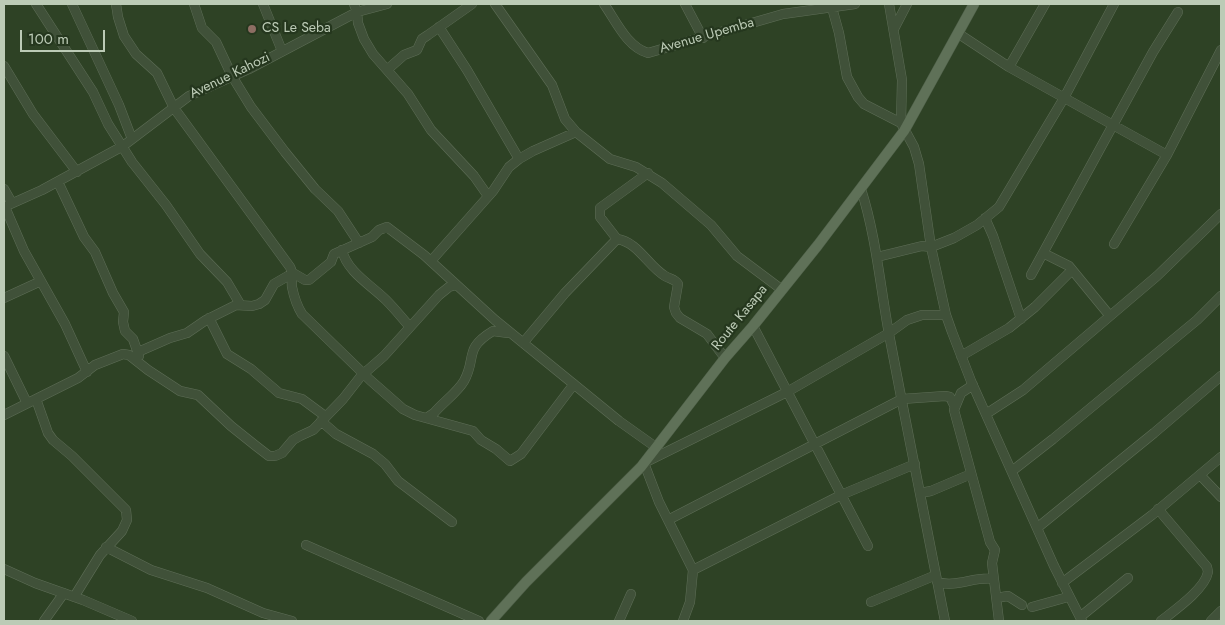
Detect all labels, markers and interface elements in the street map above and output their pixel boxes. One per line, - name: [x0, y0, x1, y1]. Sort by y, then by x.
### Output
- street label: Avenue Upemba: [658, 15, 756, 57]
- scale bar: [22, 20, 108, 52]
- place label: CS Le Seba: [262, 21, 331, 37]
- marker: CS Le Seba: [246, 23, 258, 35]
- text: 100 m: [28, 28, 69, 50]
- street label: Avenue Kahozi: [187, 49, 273, 103]
- street label: Route Kasapa: [709, 282, 771, 354]

